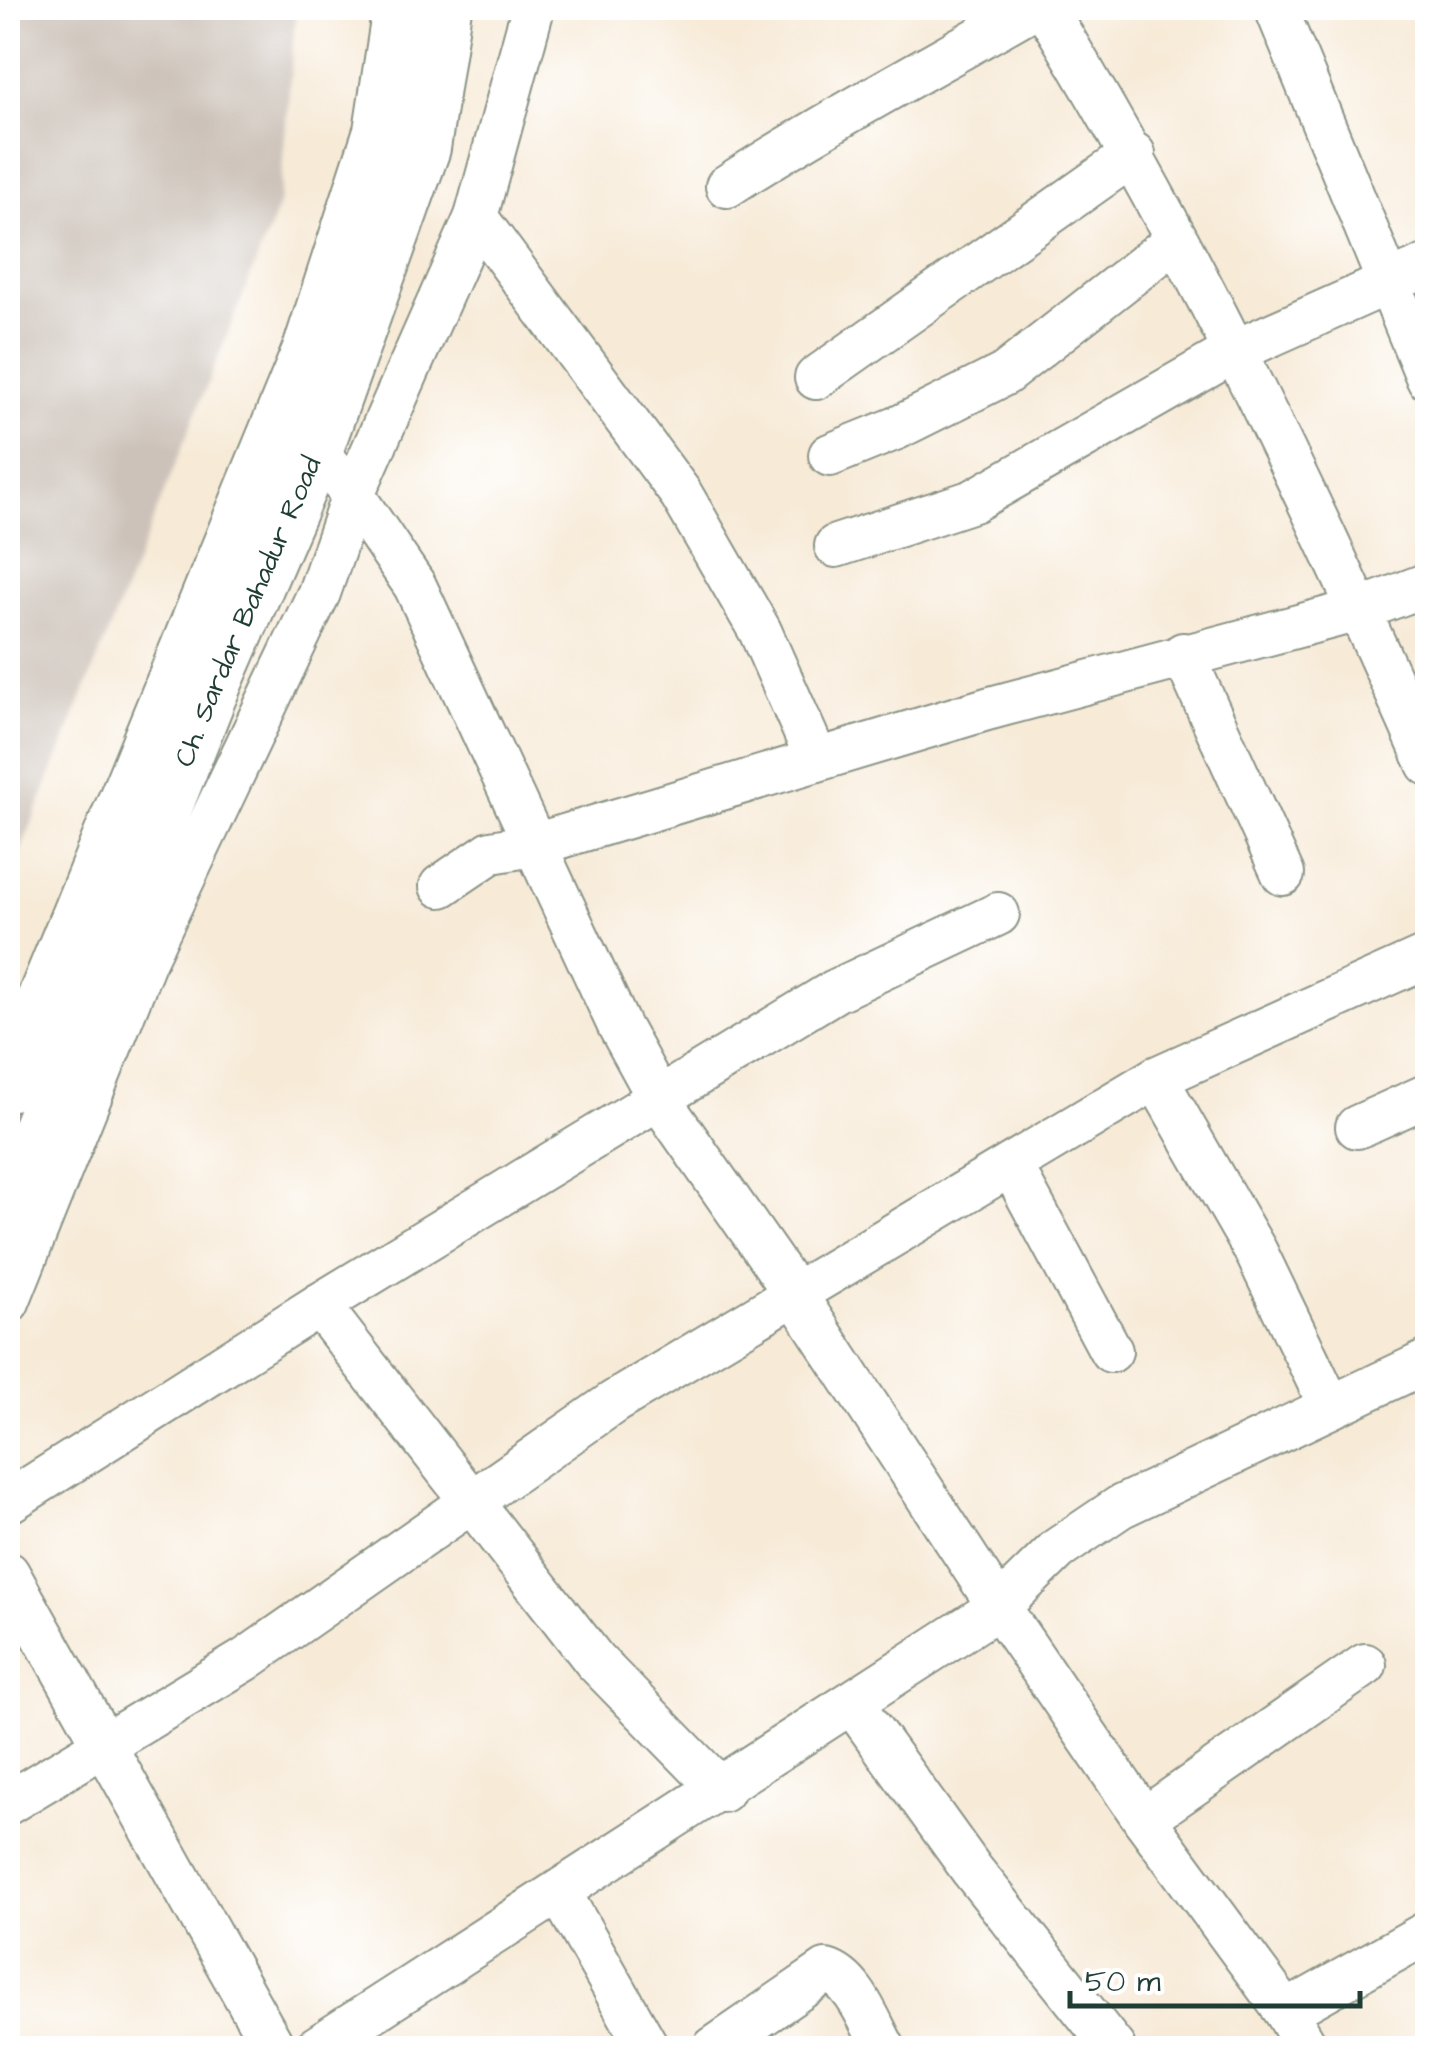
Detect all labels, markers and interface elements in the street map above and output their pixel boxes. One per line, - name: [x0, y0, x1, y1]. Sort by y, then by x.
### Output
- street label: Ch. Sardar Bahadur Road: [164, 450, 331, 772]
- scale bar: [1070, 1946, 1360, 2008]
- text: 50 m: [1085, 1961, 1161, 2003]

